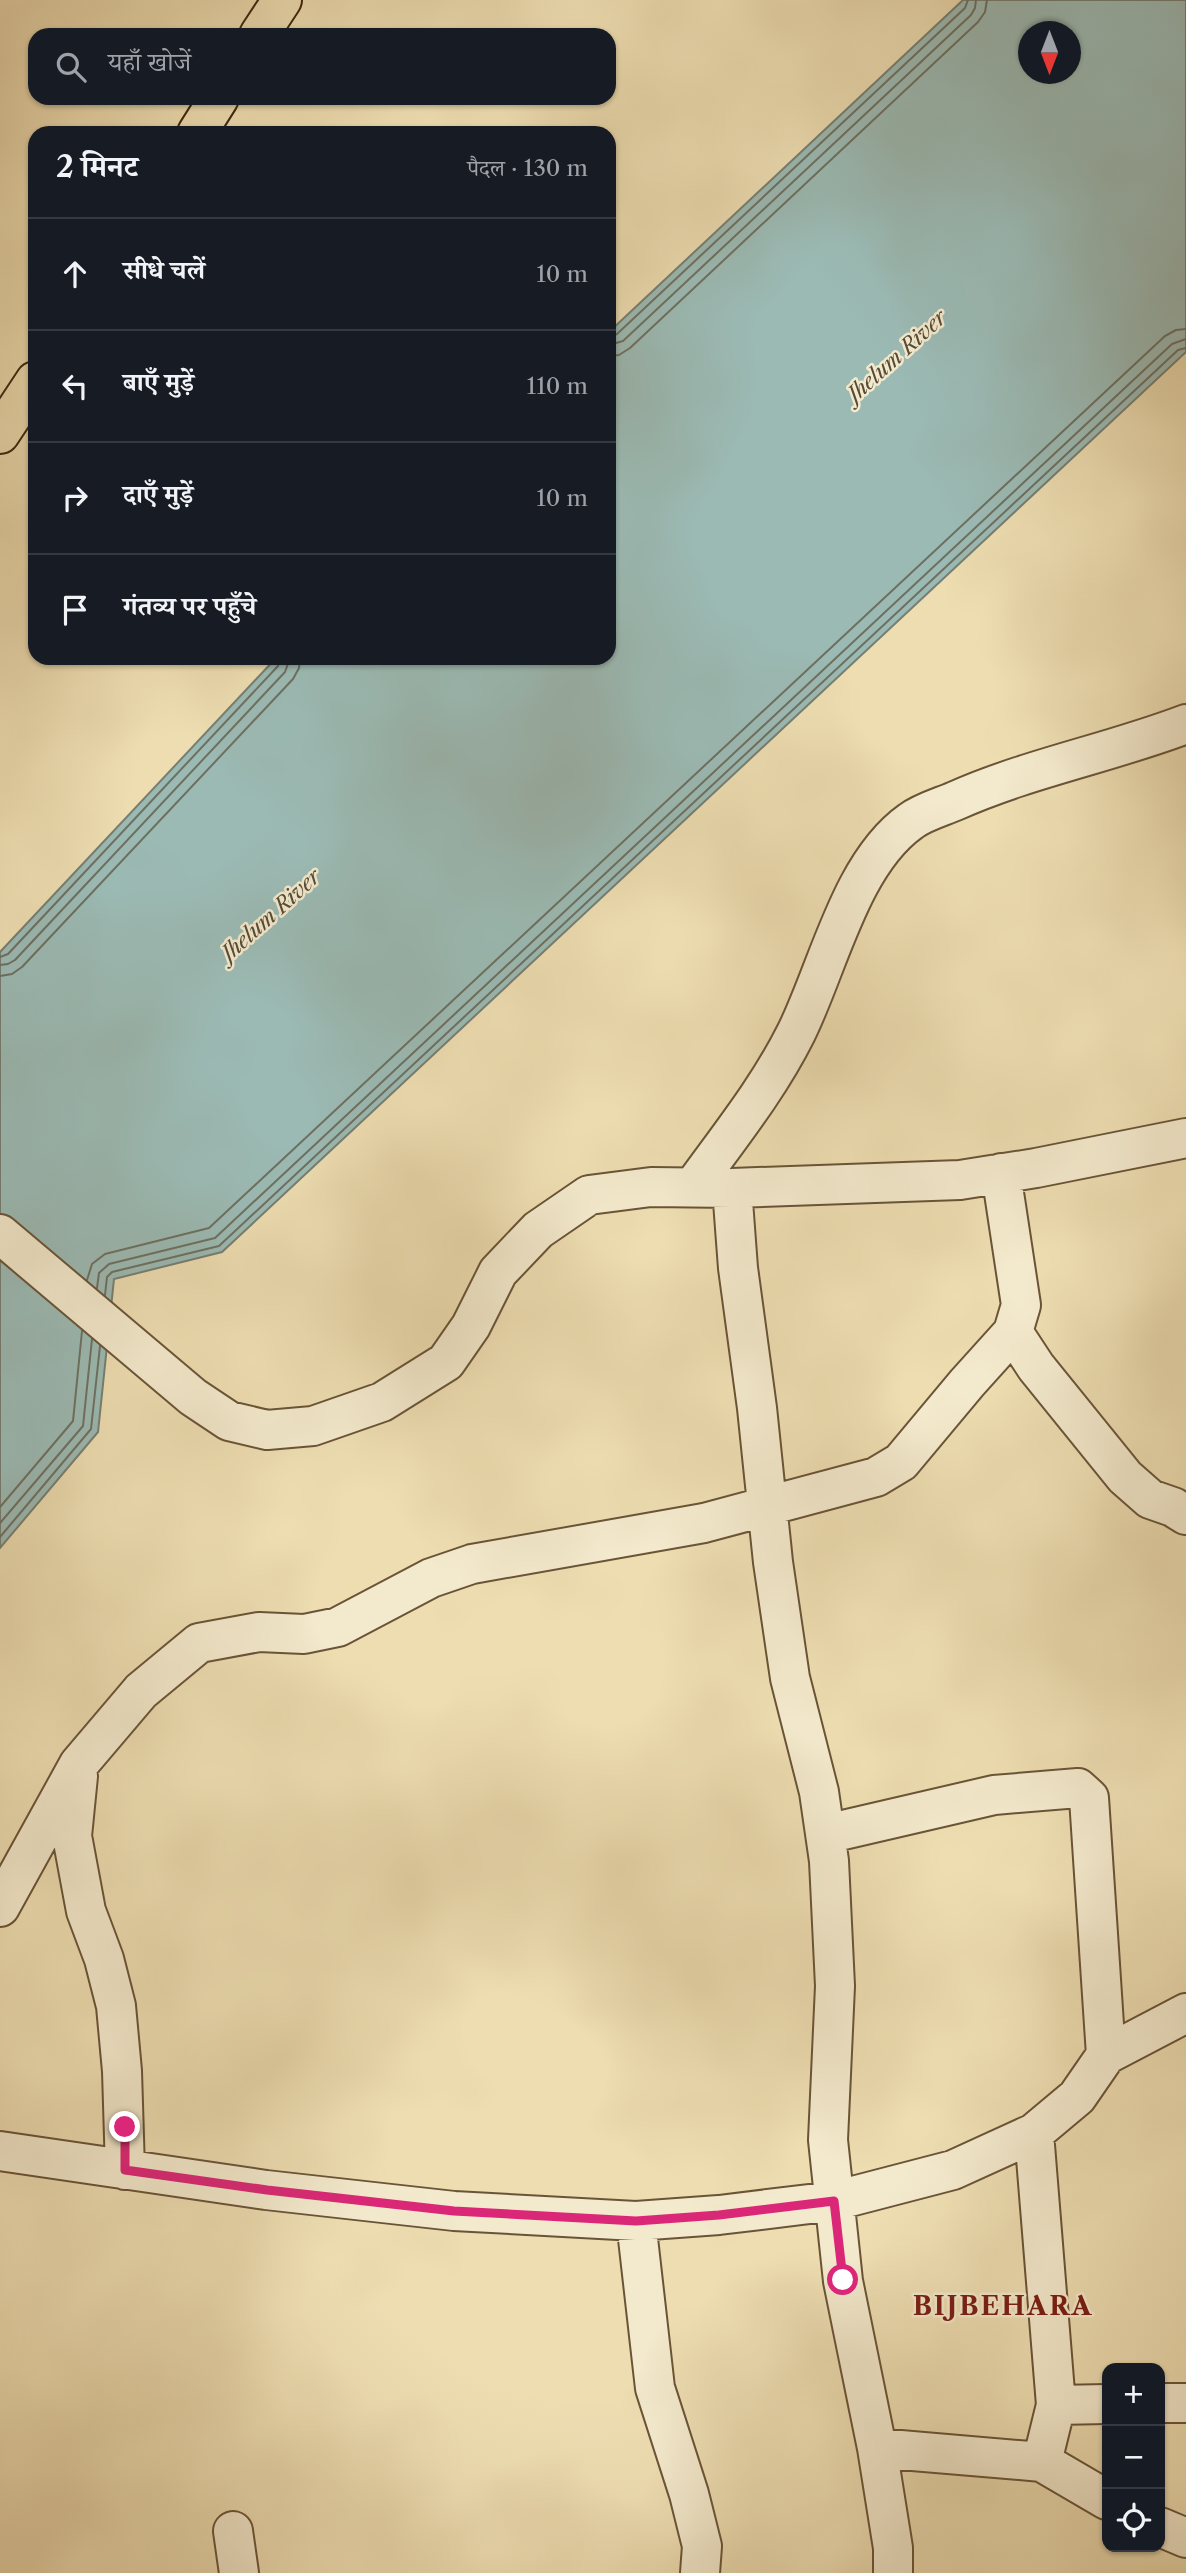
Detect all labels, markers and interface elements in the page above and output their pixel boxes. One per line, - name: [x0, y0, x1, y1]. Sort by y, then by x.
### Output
- north arrow: [1018, 21, 1081, 84]
- search box: [28, 28, 616, 105]
- text: यहाँ खोजें: [108, 46, 191, 78]
- icon: search: [52, 48, 90, 86]
- text: 2 मिनट: [56, 148, 138, 185]
- text: पैदल · 130 m: [467, 154, 588, 182]
- text: सीधे चलें: [123, 254, 205, 286]
- icon: ahead: [56, 255, 94, 293]
- text: 10 m: [536, 260, 588, 288]
- water label: Jhelum River: [837, 304, 952, 411]
- text: बाएँ मुड़ें: [123, 366, 194, 398]
- icon: left: [56, 367, 94, 405]
- text: 110 m: [527, 372, 588, 400]
- text: दाएँ मुड़ें: [123, 478, 193, 510]
- icon: right: [56, 479, 94, 517]
- text: 10 m: [536, 484, 588, 512]
- text: गंतव्य पर पहुँचे: [123, 590, 256, 622]
- icon: arrive: [56, 591, 94, 629]
- water label: Jhelum River: [211, 863, 326, 970]
- route end: [109, 2111, 140, 2142]
- route start: [827, 2264, 858, 2295]
- district label: BIJBEHARA: [913, 2290, 1093, 2322]
- map controls: [1102, 2363, 1165, 2552]
- button: +: [1102, 2363, 1165, 2426]
- button: −: [1102, 2426, 1165, 2489]
- button: locate: [1102, 2489, 1165, 2552]

